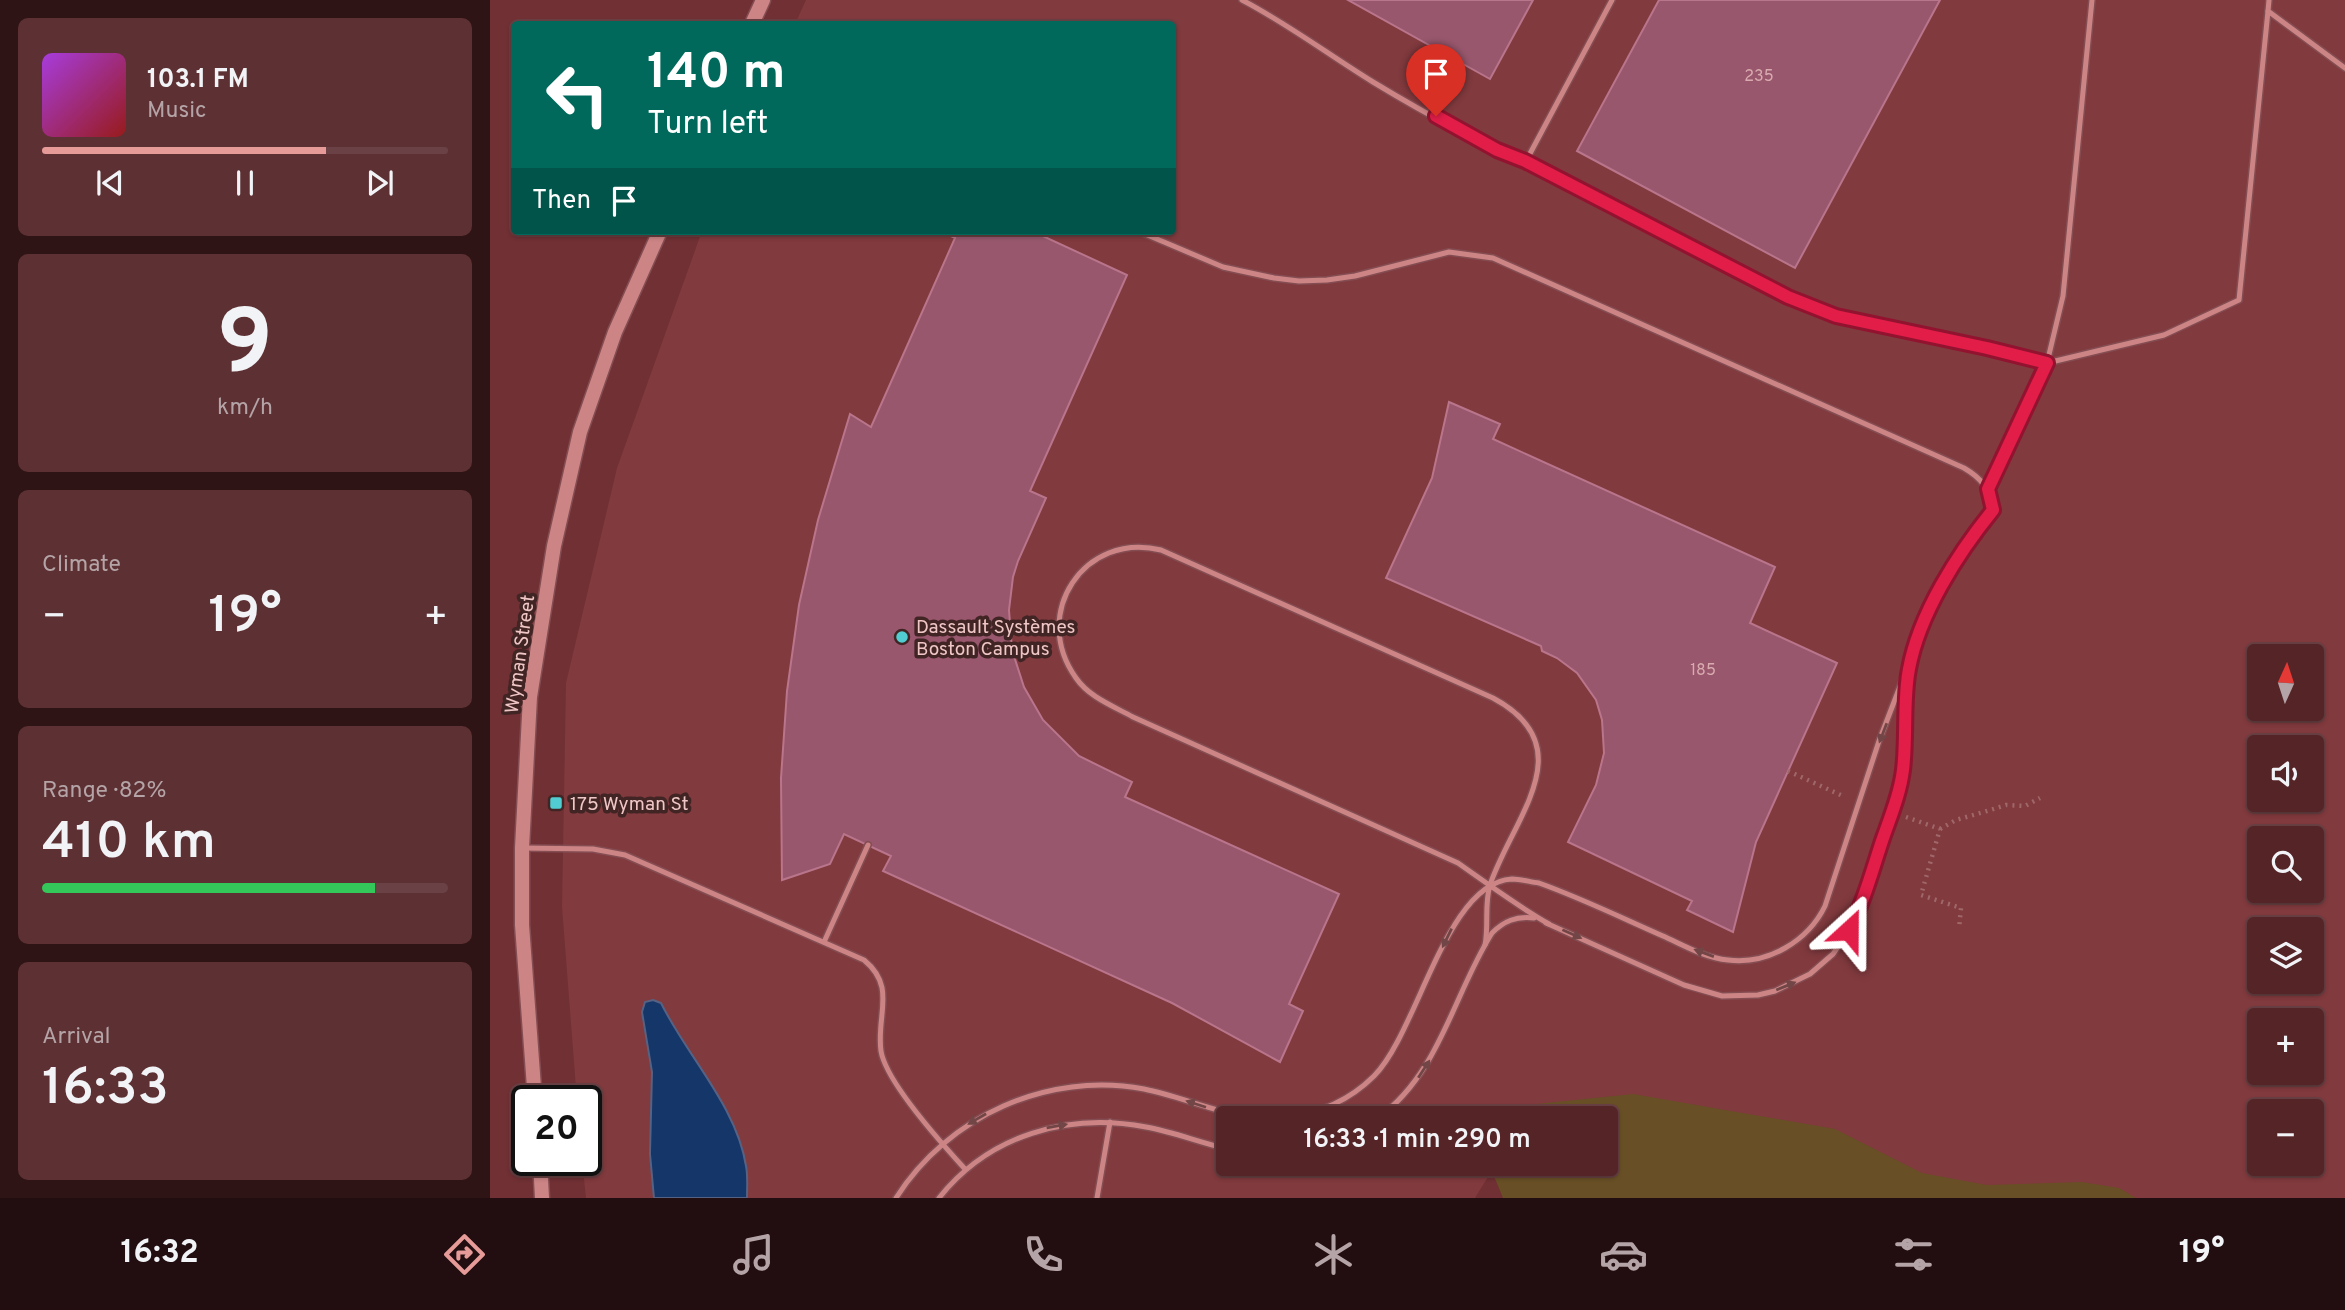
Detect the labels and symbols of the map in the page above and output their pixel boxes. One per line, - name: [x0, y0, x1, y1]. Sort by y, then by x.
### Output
- pin: [1406, 44, 1466, 116]
- house number: 235: [1744, 67, 1774, 87]
- street label: Wyman Street: [501, 593, 541, 715]
- place label: Dassault Systèmes Boston Campus: [916, 616, 1076, 662]
- marker: Dassault Systèmes Boston Campus: [894, 629, 910, 645]
- north arrow: [2247, 644, 2324, 721]
- house number: 185: [1690, 661, 1716, 681]
- one-way arrow: [1877, 722, 1888, 743]
- place label: 175 Wyman St: [570, 793, 689, 817]
- marker: 175 Wyman St: [548, 795, 564, 811]
- position arrow: [1812, 893, 1886, 967]
- one-way arrow: [1442, 928, 1453, 948]
- one-way arrow: [1562, 928, 1582, 940]
- one-way arrow: [1694, 948, 1715, 959]
- one-way arrow: [1775, 981, 1796, 992]
- one-way arrow: [1418, 1059, 1431, 1078]
- speed limit sign: 20: [511, 1085, 602, 1176]
- one-way arrow: [1186, 1098, 1207, 1108]
- one-way arrow: [968, 1113, 987, 1125]
- one-way arrow: [1046, 1120, 1068, 1131]

